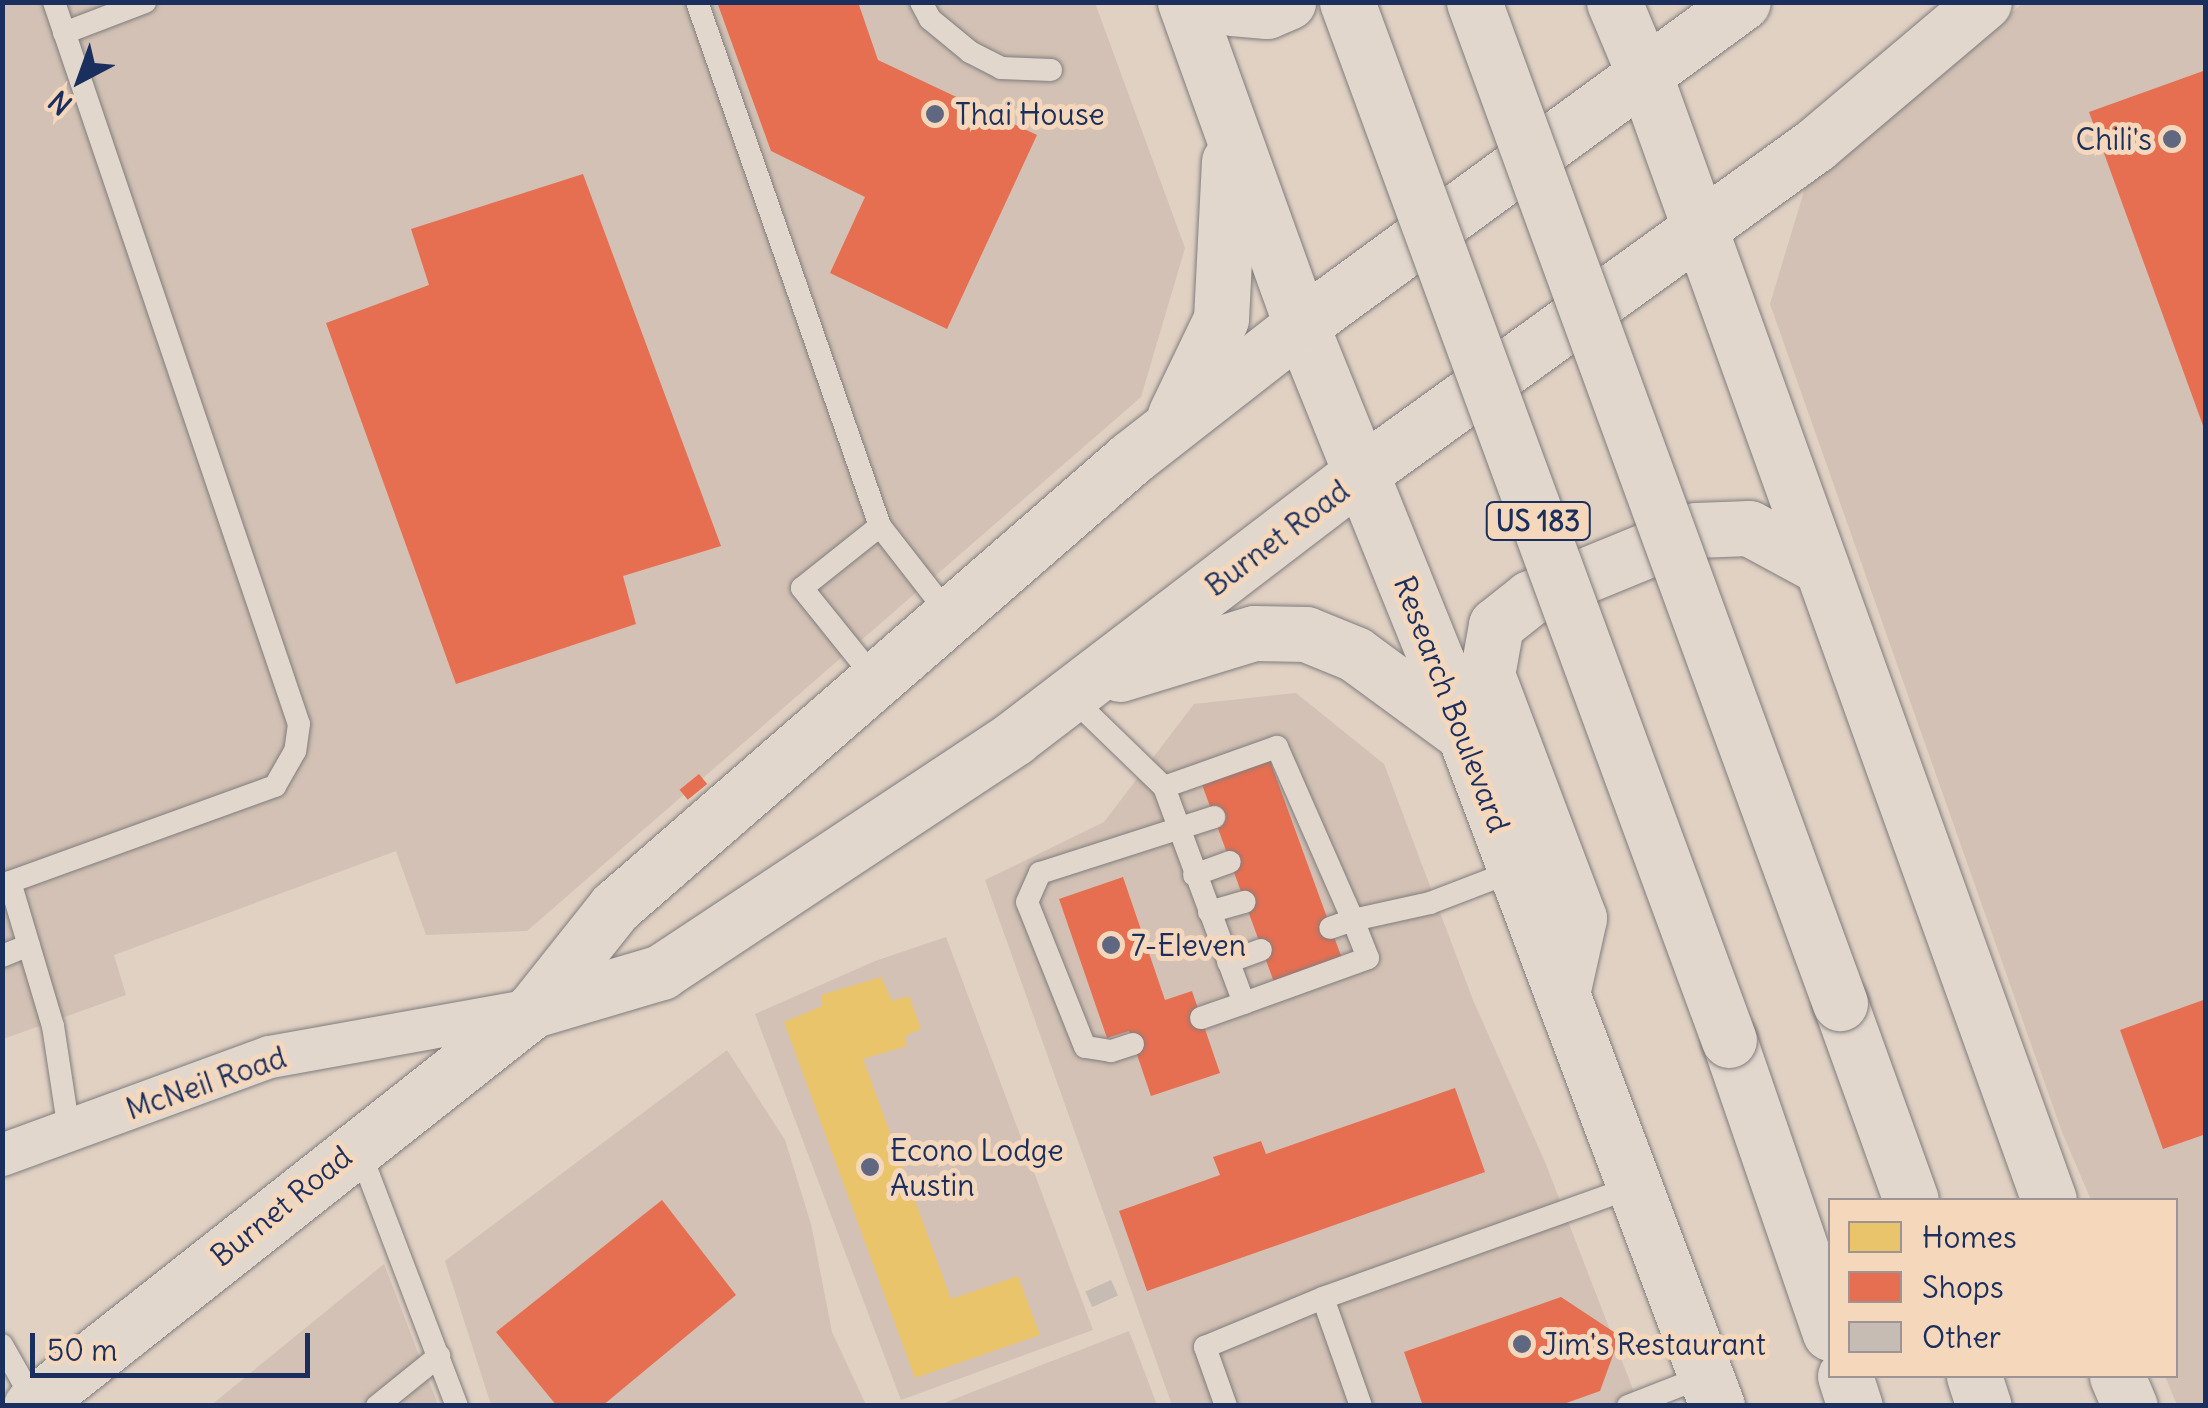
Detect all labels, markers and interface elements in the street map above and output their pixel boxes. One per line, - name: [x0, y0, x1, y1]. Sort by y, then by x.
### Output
- north arrow: [30, 30, 130, 130]
- text: N: [41, 83, 79, 123]
- place label: Thai House: [955, 96, 1105, 132]
- marker: Thai House: [924, 103, 946, 125]
- place label: Chili's: [2075, 121, 2152, 157]
- marker: Chili's: [2161, 128, 2183, 150]
- street label: Burnet Road: [1198, 472, 1356, 604]
- road number: US 183: [1486, 498, 1590, 544]
- street label: Research Boulevard: [1387, 571, 1517, 837]
- place label: 7-Eleven: [1131, 927, 1246, 963]
- marker: 7-Eleven: [1100, 934, 1122, 956]
- street label: McNeil Road: [121, 1039, 291, 1127]
- place label: Econo Lodge Austin: [890, 1132, 1064, 1202]
- street label: Burnet Road: [203, 1138, 359, 1274]
- marker: Econo Lodge Austin: [859, 1156, 881, 1178]
- legend: [1828, 1198, 2178, 1378]
- text: Homes: [1922, 1218, 2017, 1256]
- text: Shops: [1922, 1268, 2004, 1306]
- scale bar: [35, 1313, 315, 1375]
- text: Other: [1922, 1318, 2001, 1356]
- place label: Jim's Restaurant: [1542, 1326, 1766, 1362]
- text: 50 m: [47, 1331, 117, 1369]
- marker: Jim's Restaurant: [1511, 1333, 1533, 1355]

